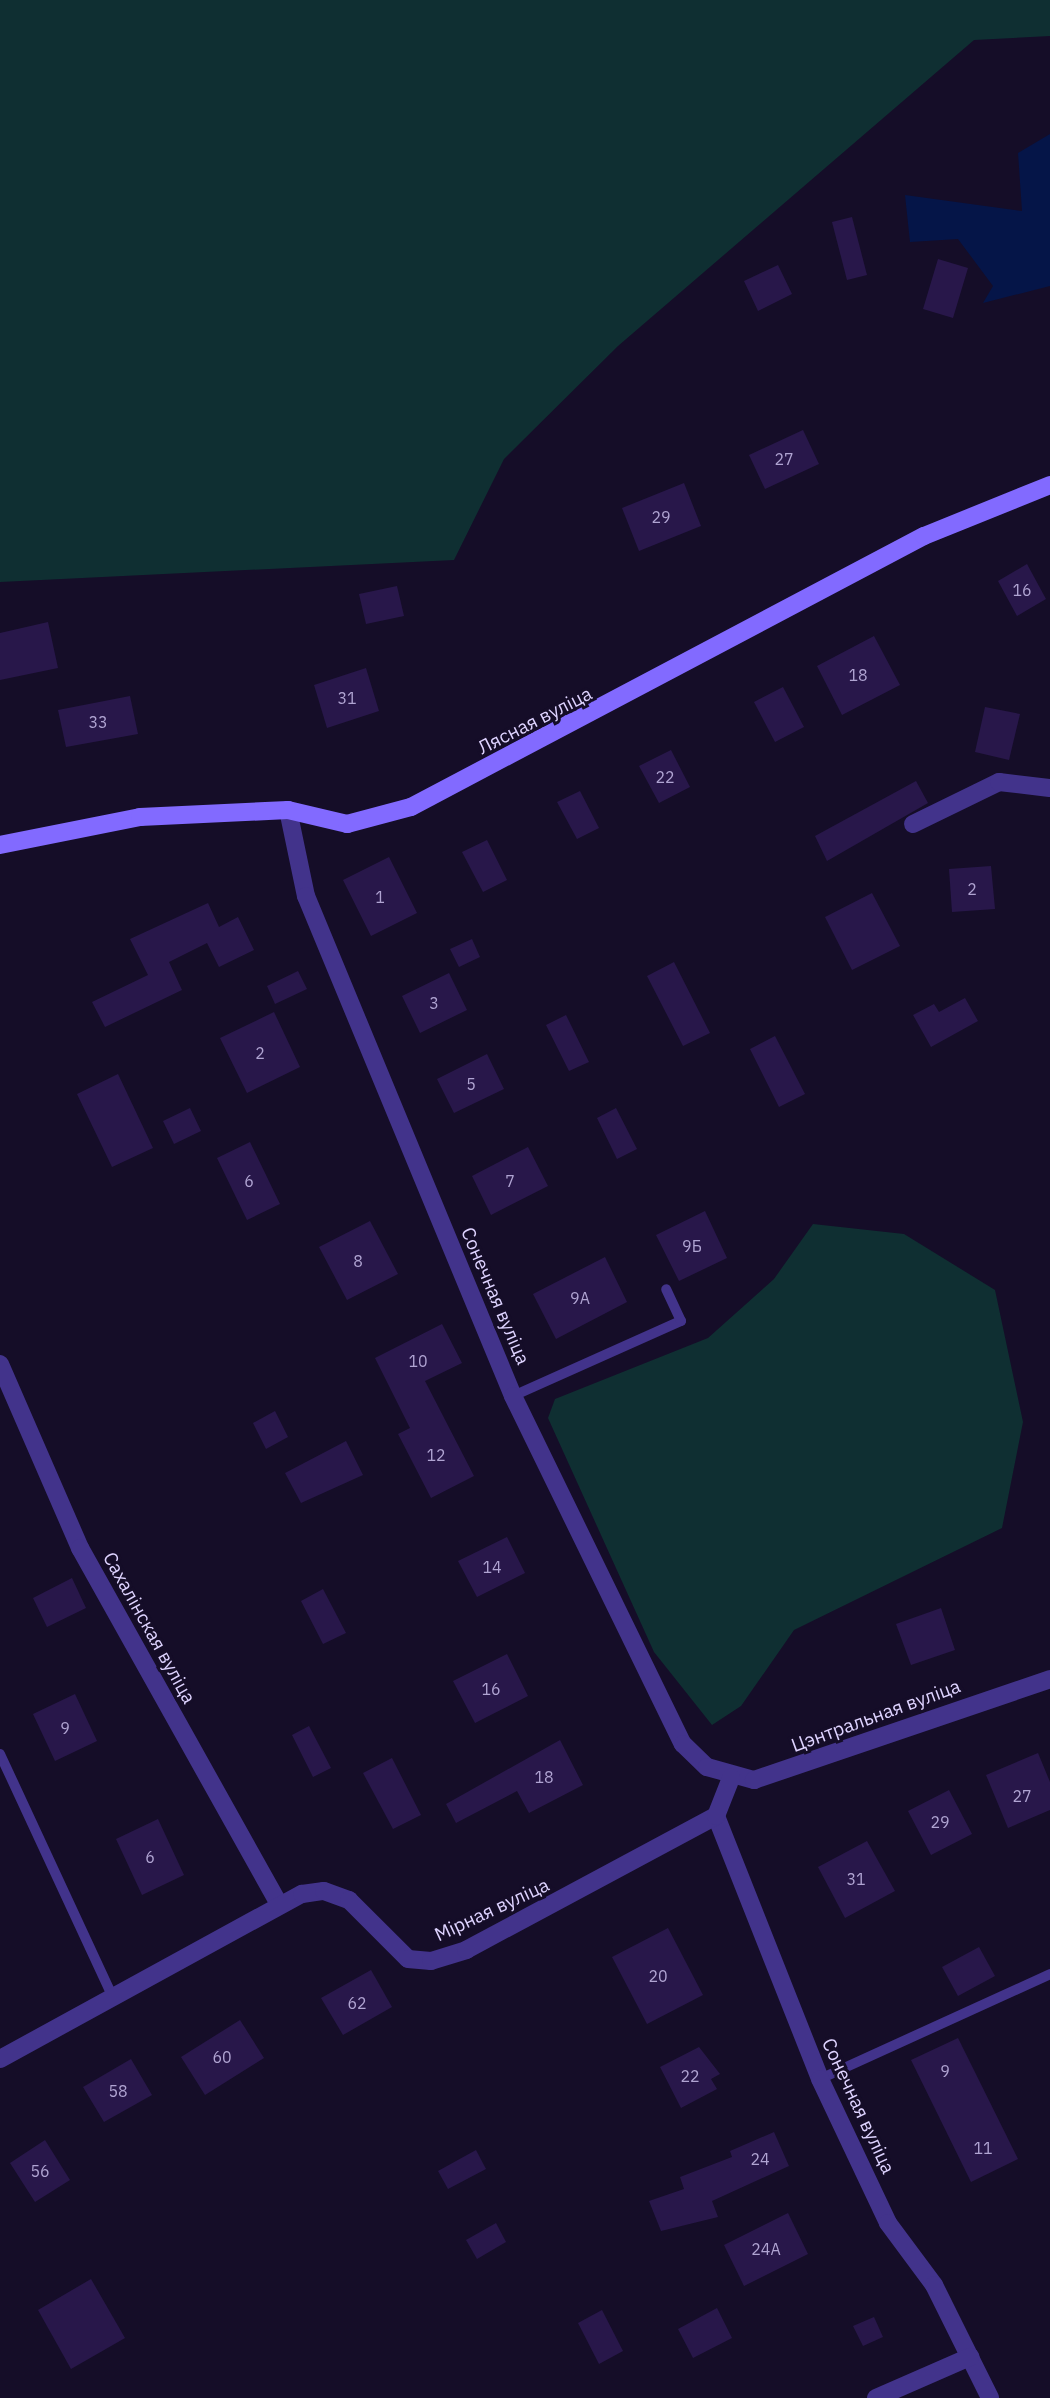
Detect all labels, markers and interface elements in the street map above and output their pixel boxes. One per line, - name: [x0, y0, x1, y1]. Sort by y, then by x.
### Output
- house number: 27: [774, 449, 794, 469]
- house number: 29: [651, 507, 671, 527]
- house number: 16: [1012, 580, 1032, 600]
- house number: 18: [848, 665, 868, 685]
- street label: Лясная вуліца: [474, 682, 596, 760]
- house number: 31: [337, 688, 357, 708]
- house number: 33: [88, 712, 108, 732]
- house number: 22: [655, 767, 675, 787]
- house number: 2: [967, 879, 977, 899]
- house number: 1: [375, 887, 385, 907]
- house number: 3: [429, 993, 439, 1013]
- house number: 2: [255, 1043, 265, 1063]
- house number: 5: [466, 1074, 476, 1094]
- house number: 6: [244, 1171, 254, 1191]
- house number: 7: [505, 1171, 515, 1191]
- street label: Сонечная вуліца: [456, 1224, 534, 1368]
- house number: 9Б: [682, 1236, 702, 1256]
- house number: 8: [353, 1251, 363, 1271]
- house number: 9А: [570, 1288, 590, 1308]
- house number: 10: [408, 1351, 428, 1371]
- house number: 12: [426, 1445, 446, 1465]
- street label: Сахалінская вуліца: [98, 1548, 200, 1708]
- house number: 14: [482, 1557, 502, 1577]
- street label: Цэнтральная вуліца: [788, 1675, 964, 1757]
- house number: 16: [481, 1679, 501, 1699]
- house number: 9: [60, 1718, 70, 1738]
- house number: 18: [534, 1767, 554, 1787]
- house number: 27: [1012, 1786, 1032, 1806]
- house number: 29: [930, 1812, 950, 1832]
- house number: 6: [145, 1847, 155, 1867]
- house number: 31: [846, 1869, 866, 1889]
- street label: Мірная вуліца: [431, 1874, 553, 1946]
- house number: 20: [648, 1966, 668, 1986]
- house number: 62: [347, 1993, 367, 2013]
- street label: Сонечная вуліца: [817, 2035, 899, 2177]
- house number: 60: [212, 2047, 232, 2067]
- house number: 9: [940, 2061, 950, 2081]
- house number: 22: [680, 2066, 700, 2086]
- house number: 58: [108, 2081, 128, 2101]
- house number: 11: [973, 2138, 993, 2158]
- house number: 24: [750, 2149, 770, 2169]
- house number: 56: [30, 2161, 50, 2181]
- house number: 24А: [751, 2239, 781, 2259]

